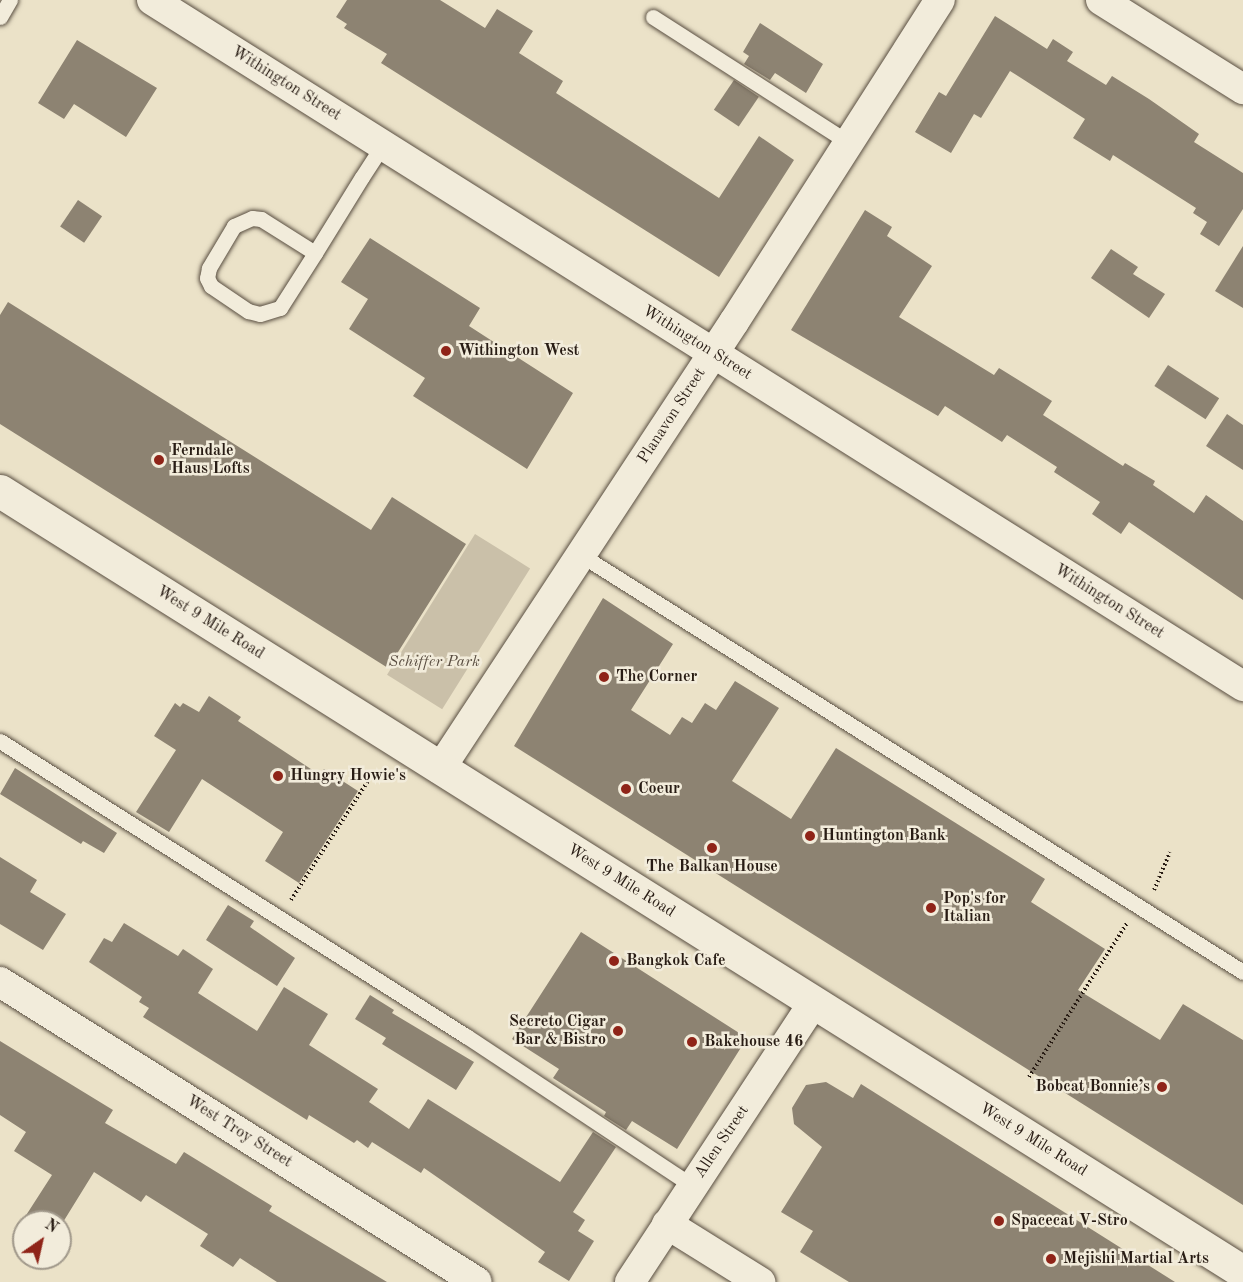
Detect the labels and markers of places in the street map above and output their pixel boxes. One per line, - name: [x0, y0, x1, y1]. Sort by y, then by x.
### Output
- place label: Withington West: [458, 341, 579, 361]
- marker: Withington West: [439, 344, 453, 358]
- place label: Ferndale Haus Lofts: [171, 441, 250, 479]
- marker: Ferndale Haus Lofts: [152, 453, 166, 467]
- place label: The Corner: [616, 667, 697, 687]
- marker: The Corner: [597, 670, 611, 684]
- place label: Hungry Howie's: [290, 766, 406, 786]
- marker: Hungry Howie's: [271, 769, 285, 783]
- place label: Coeur: [638, 779, 680, 799]
- marker: Coeur: [619, 782, 633, 796]
- place label: Huntington Bank: [822, 826, 946, 846]
- marker: Huntington Bank: [803, 829, 817, 843]
- marker: The Balkan House: [705, 841, 719, 855]
- place label: The Balkan House: [646, 857, 778, 877]
- place label: Pop's for Italian: [943, 889, 1006, 927]
- marker: Pop's for Italian: [924, 901, 938, 915]
- place label: Bangkok Cafe: [626, 951, 726, 971]
- marker: Bangkok Cafe: [607, 954, 621, 968]
- place label: Secreto Cigar Bar & Bistro: [509, 1012, 606, 1050]
- marker: Secreto Cigar Bar & Bistro: [611, 1024, 625, 1038]
- place label: Bakehouse 46: [704, 1032, 803, 1052]
- marker: Bakehouse 46: [685, 1035, 699, 1049]
- place label: Bobcat Bonnie’s: [1035, 1077, 1150, 1097]
- marker: Bobcat Bonnie’s: [1155, 1080, 1169, 1094]
- place label: Spacecat V-Stro: [1011, 1211, 1128, 1231]
- marker: Spacecat V-Stro: [992, 1214, 1006, 1228]
- place label: Mejishi Martial Arts: [1063, 1249, 1209, 1269]
- marker: Mejishi Martial Arts: [1044, 1252, 1058, 1266]

